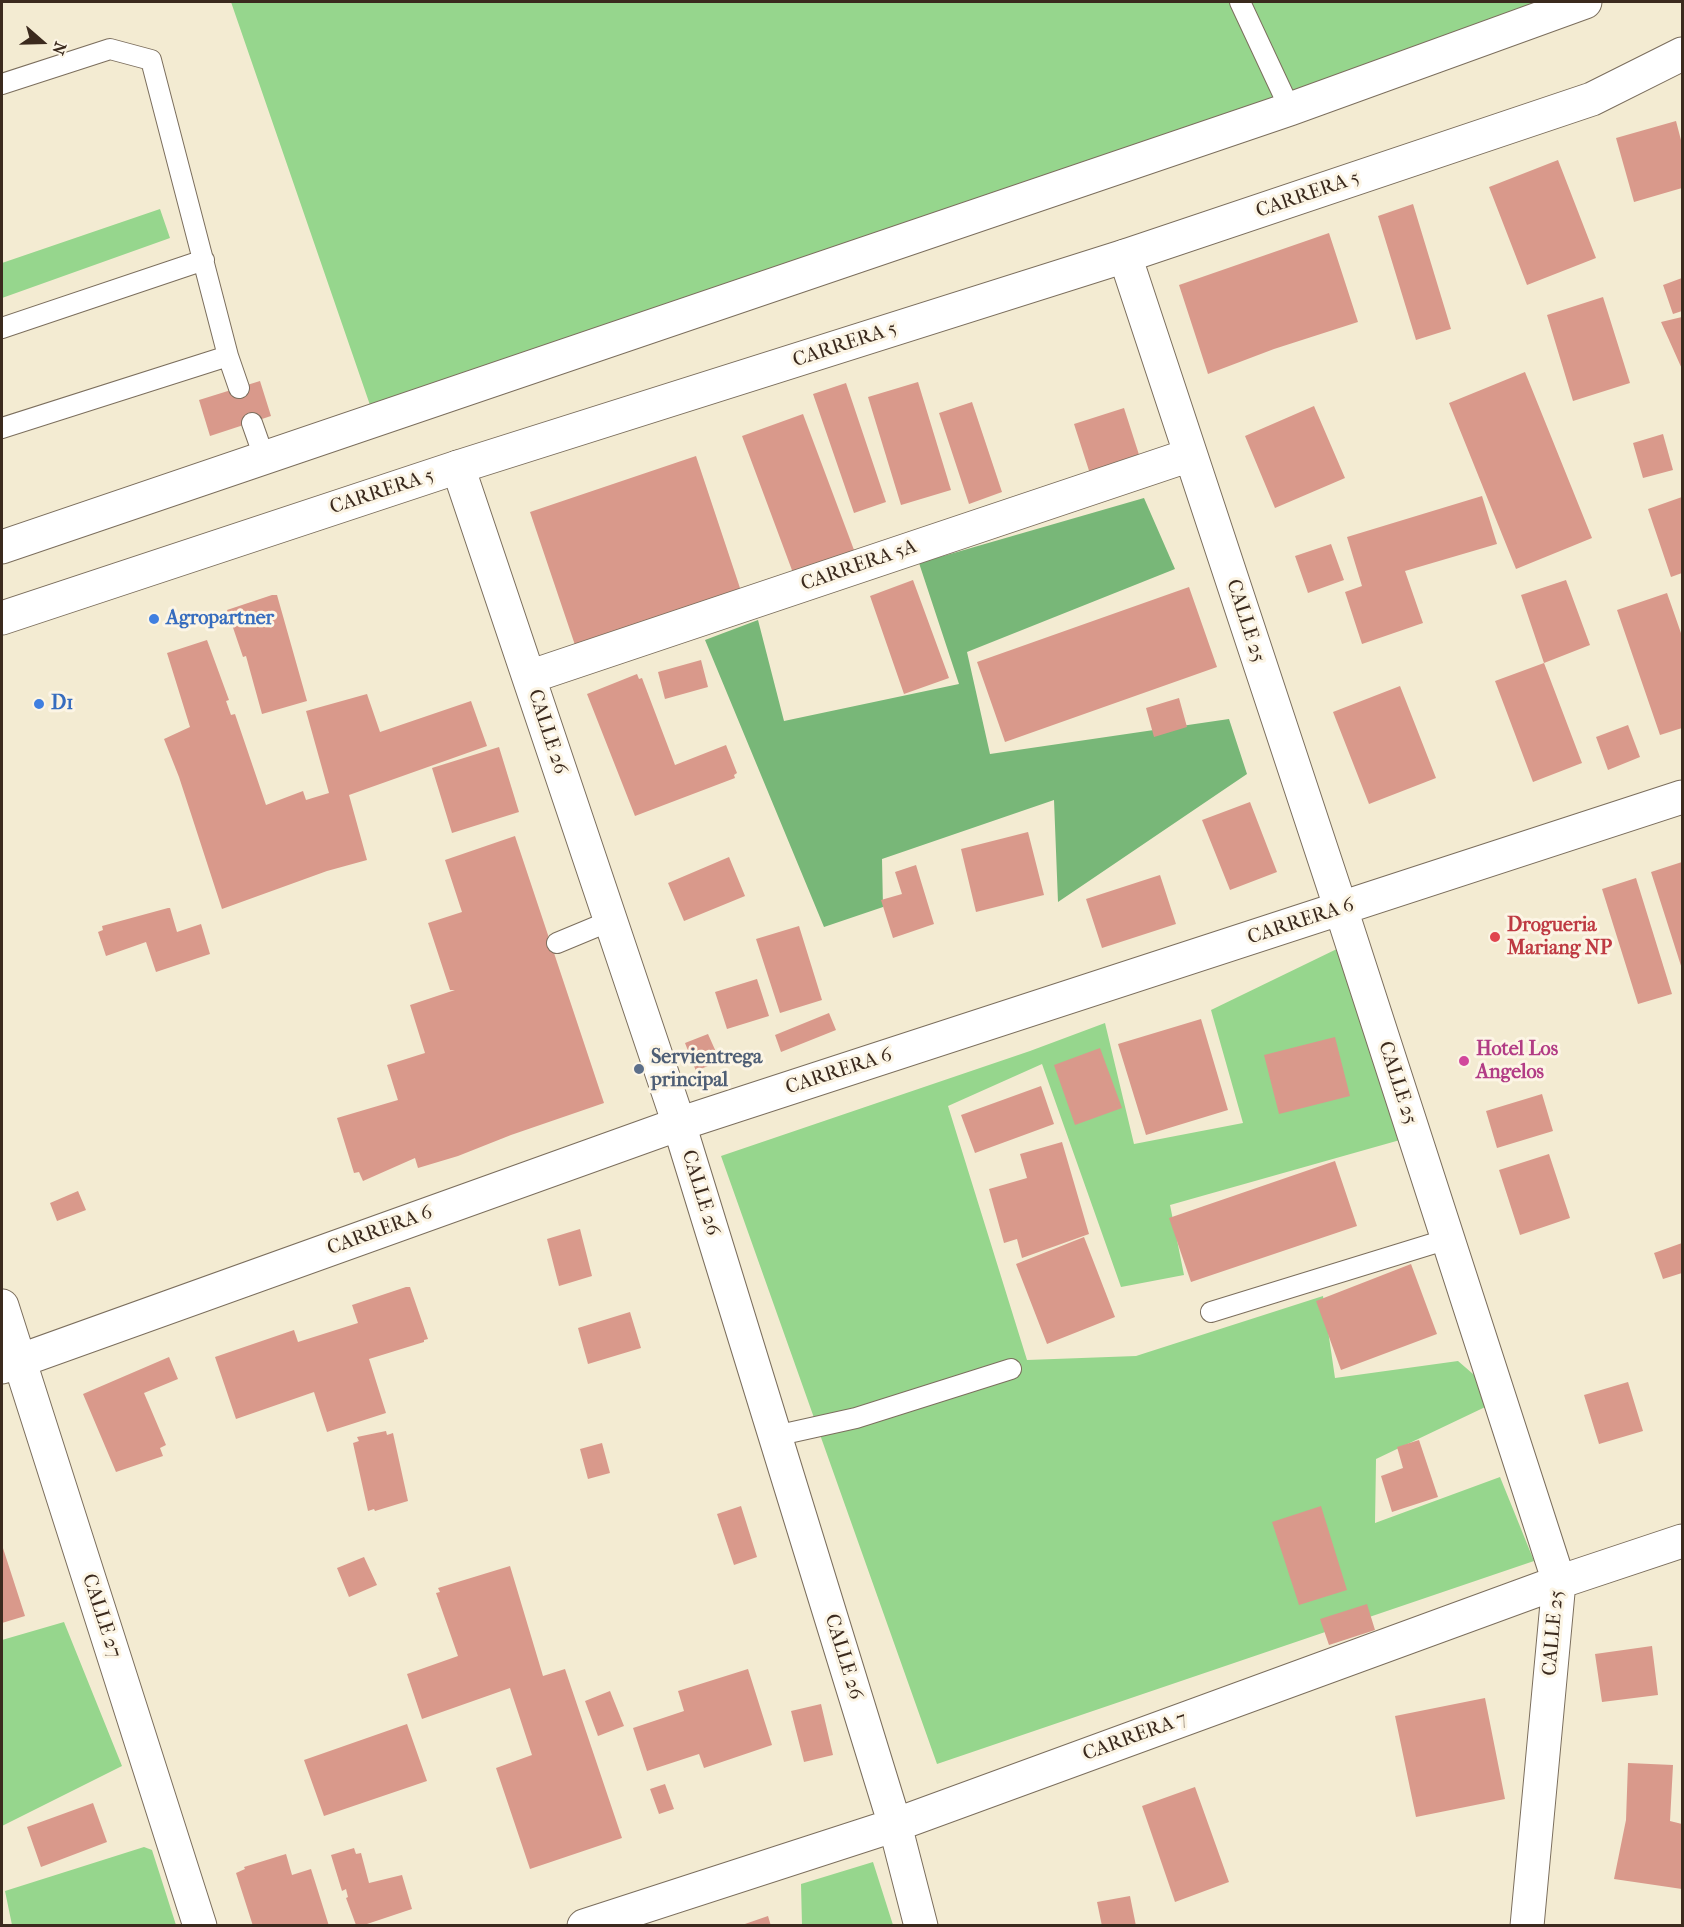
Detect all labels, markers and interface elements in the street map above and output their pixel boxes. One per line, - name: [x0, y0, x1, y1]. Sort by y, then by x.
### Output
- north arrow: [12, 12, 72, 72]
- text: N: [48, 39, 70, 57]
- street label: CARRERA 5: [1253, 166, 1363, 224]
- street label: CARRERA 5: [790, 317, 900, 373]
- street label: CARRERA 5: [327, 464, 437, 520]
- street label: CARRERA 5A: [798, 535, 920, 597]
- street label: CALLE 25: [1220, 576, 1270, 666]
- place label: Agropartner: [166, 607, 274, 631]
- marker: Agropartner: [147, 612, 161, 626]
- street label: CALLE 26: [522, 686, 572, 778]
- place label: D1: [51, 692, 73, 716]
- marker: D1: [32, 697, 46, 711]
- street label: CARRERA 6: [1245, 894, 1357, 950]
- place label: Drogueria Mariang NP: [1507, 914, 1612, 961]
- marker: Drogueria Mariang NP: [1488, 930, 1502, 944]
- street label: CALLE 25: [1372, 1038, 1422, 1128]
- place label: Hotel Los Angelos: [1476, 1038, 1558, 1085]
- street label: CARRERA 6: [783, 1044, 895, 1100]
- place label: Servientrega principal: [651, 1046, 762, 1093]
- marker: Hotel Los Angelos: [1457, 1054, 1471, 1068]
- marker: Servientrega principal: [632, 1062, 646, 1076]
- street label: CALLE 26: [676, 1147, 724, 1239]
- street label: CARRERA 6: [324, 1201, 436, 1261]
- street label: CALLE 27: [76, 1571, 126, 1661]
- street label: CALLE 25: [1538, 1589, 1570, 1677]
- street label: CALLE 26: [819, 1611, 867, 1703]
- street label: CARRERA 7: [1080, 1707, 1190, 1767]

